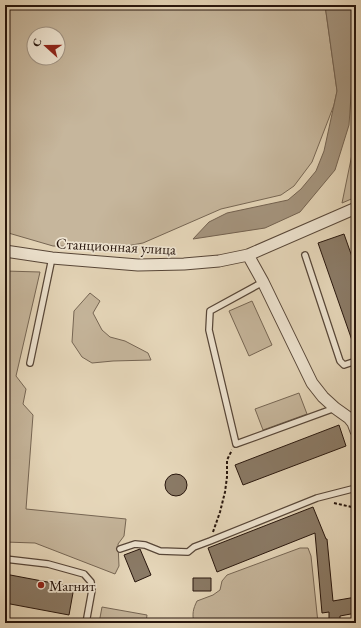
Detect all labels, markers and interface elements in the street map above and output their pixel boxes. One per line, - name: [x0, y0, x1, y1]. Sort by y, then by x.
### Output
- north arrow: [26, 26, 66, 66]
- text: С: [29, 36, 45, 49]
- street label: Станционная улица: [56, 233, 176, 259]
- place label: Магнит: [49, 576, 95, 595]
- marker: Магнит: [36, 580, 46, 590]

